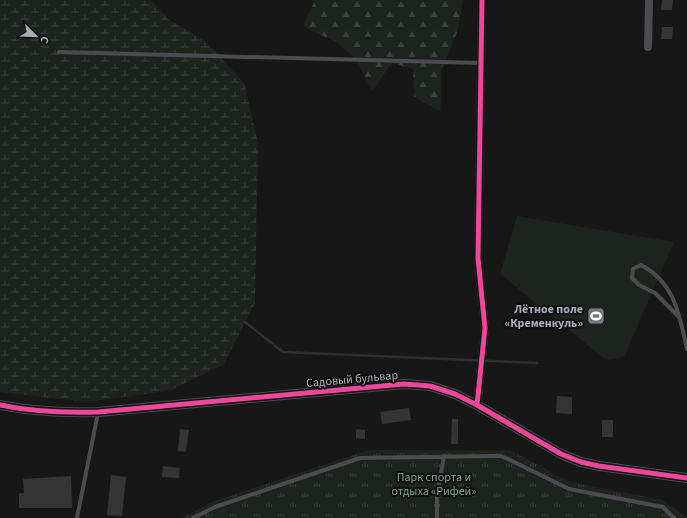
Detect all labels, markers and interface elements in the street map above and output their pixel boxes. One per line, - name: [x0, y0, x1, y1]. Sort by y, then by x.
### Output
- north arrow: [16, 16, 56, 56]
- text: С: [36, 34, 53, 46]
- place label: Лётное поле «Кременкуль»: [504, 301, 583, 332]
- sports icon: Лётное поле «Кременкуль»: [586, 306, 606, 326]
- street label: Садовый бульвар: [305, 367, 399, 392]
- park label: Парк спорта и отдыха «Рифей»: [391, 469, 477, 500]

